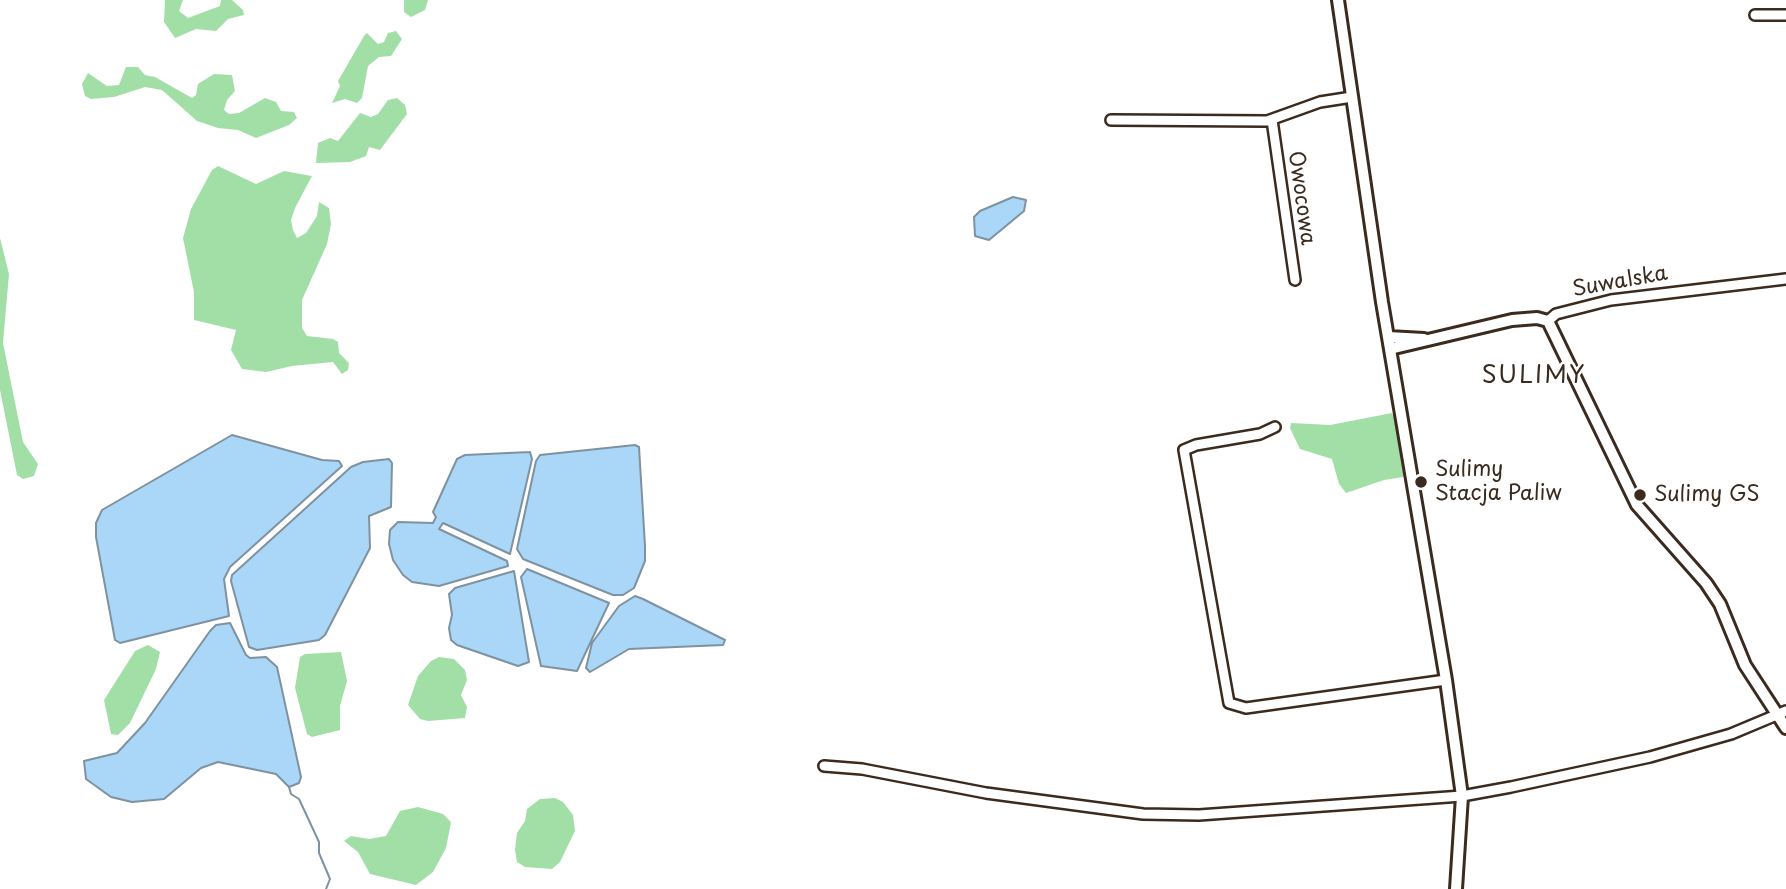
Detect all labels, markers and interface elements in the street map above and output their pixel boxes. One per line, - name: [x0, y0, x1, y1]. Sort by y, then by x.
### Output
- street label: Owocowa: [1282, 149, 1320, 247]
- street label: Suwalska: [1571, 261, 1669, 303]
- district label: SULIMY: [1482, 362, 1586, 390]
- place label: Sulimy Stacja Paliw: [1435, 457, 1562, 507]
- marker: Sulimy Stacja Paliw: [1413, 474, 1429, 490]
- place label: Sulimy GS: [1654, 482, 1760, 508]
- marker: Sulimy GS: [1632, 487, 1648, 503]

